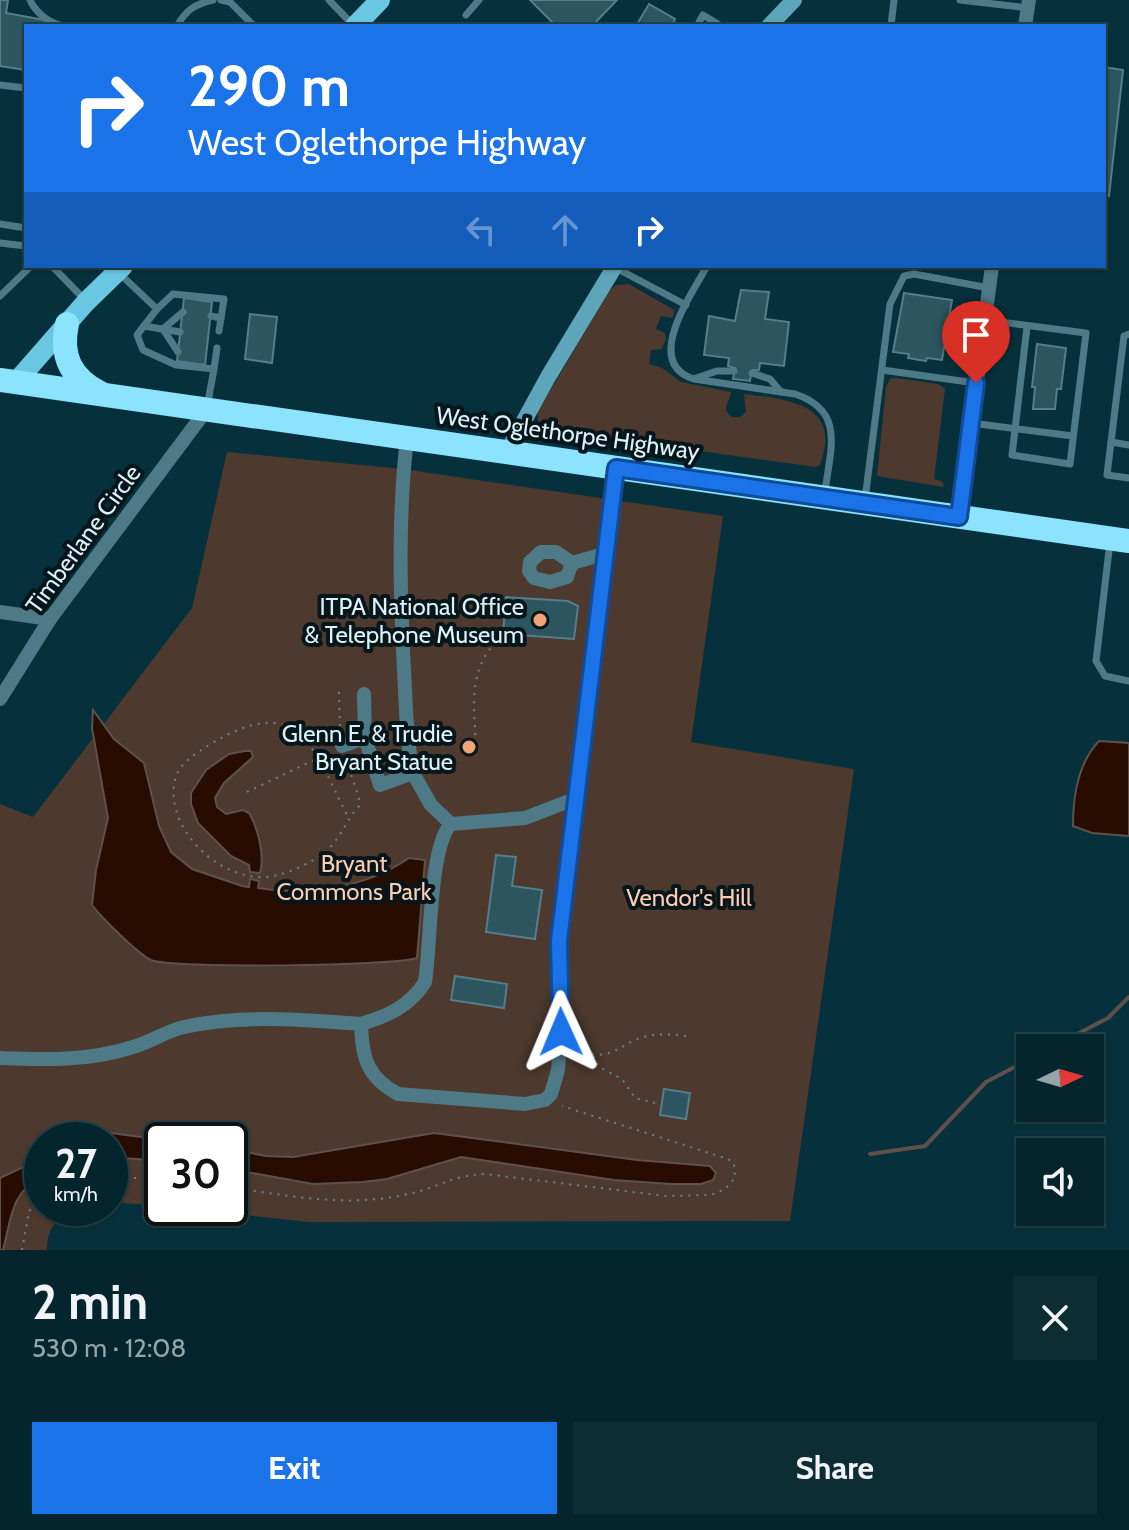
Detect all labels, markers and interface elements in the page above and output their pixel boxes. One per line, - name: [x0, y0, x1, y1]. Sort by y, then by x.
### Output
- text: 290 m: [188, 52, 350, 120]
- icon: right: [56, 56, 160, 160]
- text: West Oglethorpe Highway: [188, 120, 586, 164]
- icon: left: [459, 208, 503, 252]
- icon: ahead: [543, 208, 587, 252]
- icon: right: [627, 208, 671, 252]
- pin: [942, 301, 1010, 383]
- icon: arrive: [954, 313, 998, 357]
- street label: West Oglethorpe Highway: [434, 400, 702, 466]
- street label: Timberlane Circle: [19, 459, 147, 619]
- place label: ITPA National Office & Telephone Museum: [305, 592, 524, 649]
- marker: ITPA National Office & Telephone Museum: [531, 611, 549, 629]
- place label: Glenn E. & Trudie Bryant Statue: [282, 719, 453, 776]
- marker: Glenn E. & Trudie Bryant Statue: [460, 738, 478, 756]
- park label: Bryant Commons Park: [277, 849, 432, 906]
- park label: Vendor's Hill: [626, 883, 752, 912]
- position arrow: [519, 990, 603, 1074]
- north arrow: [1016, 1034, 1104, 1122]
- map controls: [1016, 1034, 1104, 1226]
- speed limit sign: 30: [144, 1122, 248, 1226]
- button: sound: [1016, 1138, 1104, 1226]
- text: 27: [55, 1139, 97, 1188]
- text: km/h: [54, 1182, 98, 1206]
- text: 2 min: [32, 1273, 148, 1331]
- button: close: [1013, 1276, 1097, 1360]
- text: 530 m · 12:08: [32, 1332, 186, 1364]
- button: Exit: [32, 1422, 557, 1514]
- button: Share: [573, 1422, 1097, 1514]

